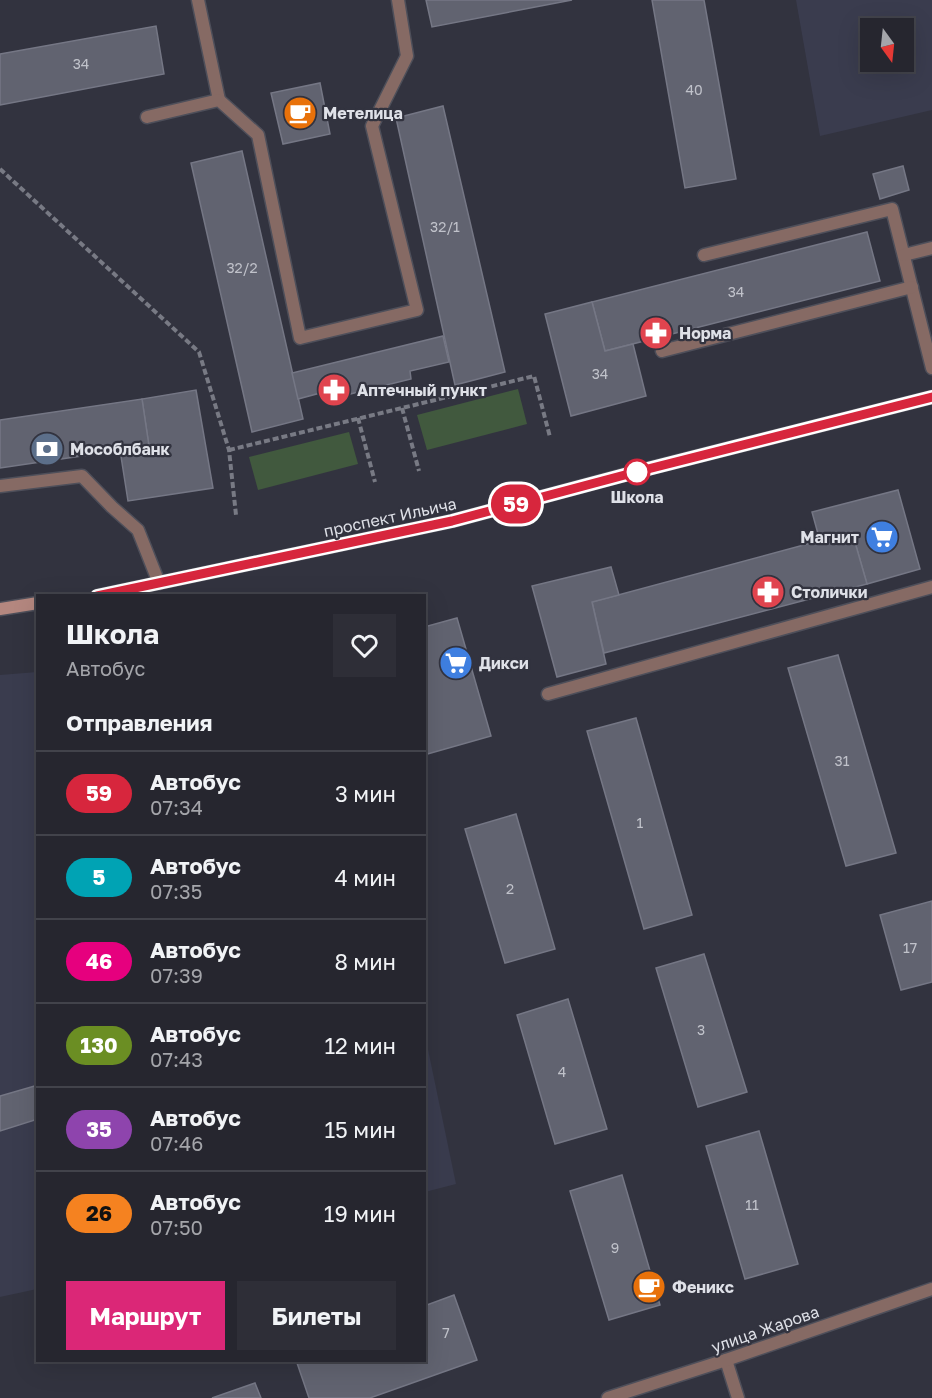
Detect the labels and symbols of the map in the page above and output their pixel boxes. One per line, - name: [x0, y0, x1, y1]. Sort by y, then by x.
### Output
- north arrow: [860, 18, 914, 72]
- house number: 34: [73, 55, 89, 72]
- house number: 40: [685, 81, 703, 98]
- cafe icon: Метелица: [282, 95, 318, 131]
- place label: Метелица: [323, 103, 403, 123]
- house number: 32/1: [430, 218, 460, 235]
- house number: 32/2: [226, 259, 258, 276]
- house number: 34: [728, 283, 744, 300]
- pharmacy icon: Норма: [638, 315, 674, 351]
- place label: Норма: [679, 323, 731, 343]
- house number: 34: [592, 365, 608, 382]
- pharmacy icon: Аптечный пункт: [316, 372, 352, 408]
- place label: Аптечный пункт: [357, 380, 487, 400]
- bank icon: Мособлбанк: [29, 431, 65, 467]
- place label: Мособлбанк: [70, 439, 170, 459]
- marker: Школа: [624, 459, 650, 485]
- line badge: 59: [489, 484, 543, 524]
- place label: Школа: [610, 487, 664, 507]
- street label: проспект Ильича: [322, 493, 458, 541]
- supermarket icon: Магнит: [864, 519, 900, 555]
- place label: Магнит: [800, 527, 859, 547]
- pharmacy icon: Столички: [750, 574, 786, 610]
- place label: Столички: [791, 582, 868, 602]
- supermarket icon: Дикси: [438, 645, 474, 681]
- place label: Дикси: [479, 653, 529, 673]
- house number: 31: [835, 752, 850, 769]
- house number: 1: [637, 814, 644, 831]
- house number: 2: [506, 880, 514, 897]
- house number: 17: [903, 939, 917, 956]
- house number: 3: [697, 1021, 705, 1038]
- house number: 4: [558, 1063, 566, 1080]
- house number: 11: [745, 1196, 759, 1213]
- house number: 9: [611, 1239, 619, 1256]
- cafe icon: Феникс: [631, 1269, 667, 1305]
- place label: Феникс: [672, 1277, 734, 1297]
- street label: улица Жарова: [708, 1301, 822, 1357]
- house number: 7: [442, 1324, 450, 1341]

